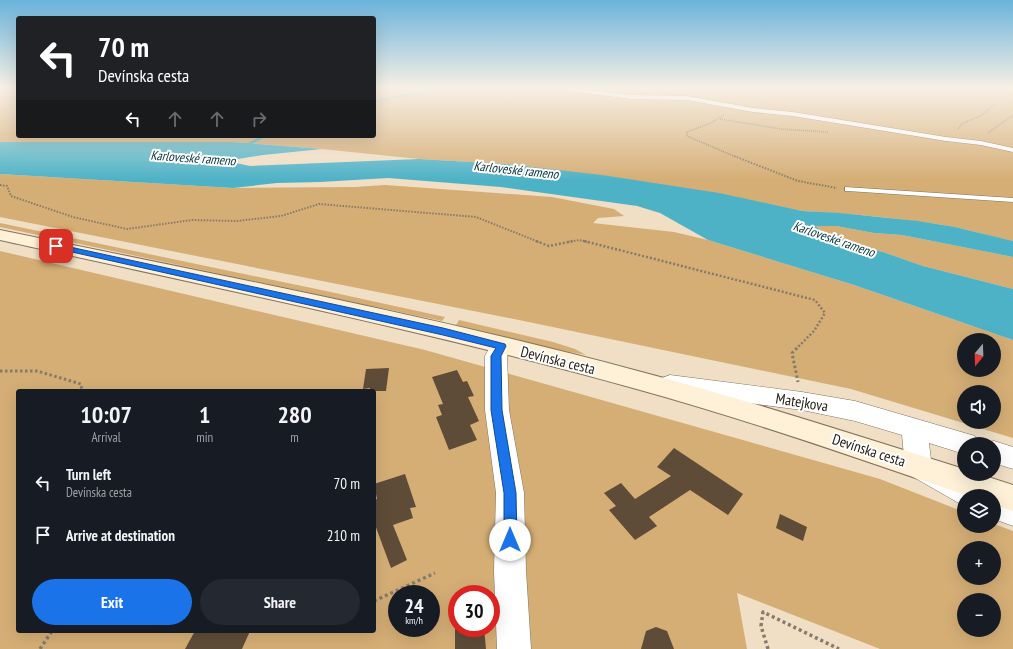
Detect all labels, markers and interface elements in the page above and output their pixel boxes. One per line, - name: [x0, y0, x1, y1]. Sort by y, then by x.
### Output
- text: 70 m: [98, 28, 149, 65]
- icon: left: [32, 32, 84, 84]
- text: Devínska cesta: [98, 64, 189, 87]
- icon: left: [122, 108, 144, 130]
- icon: ahead: [164, 108, 186, 130]
- icon: ahead: [206, 108, 228, 130]
- icon: right: [248, 108, 270, 130]
- water label: Karloveské rameno: [150, 147, 237, 170]
- water label: Karloveské rameno: [473, 157, 561, 183]
- water label: Karloveské rameno: [791, 217, 878, 261]
- pin: [39, 229, 73, 263]
- icon: arrive: [45, 235, 67, 257]
- north arrow: [957, 333, 1001, 377]
- map controls: [957, 333, 1001, 637]
- street label: Devínska cesta: [519, 342, 597, 378]
- button: sound: [957, 385, 1001, 429]
- street label: Matejkova: [774, 388, 830, 416]
- text: 10:07: [80, 399, 132, 430]
- text: 1: [199, 399, 210, 430]
- text: 280: [277, 399, 312, 430]
- text: Arrival: [91, 429, 121, 446]
- text: min: [196, 429, 213, 446]
- text: m: [290, 429, 299, 446]
- street label: Devínska cesta: [830, 429, 908, 471]
- button: search: [957, 437, 1001, 481]
- text: Turn left: [66, 465, 111, 484]
- icon: left: [32, 472, 54, 494]
- text: 70 m: [334, 474, 360, 493]
- text: Devínska cesta: [66, 484, 132, 501]
- button: layers: [957, 489, 1001, 533]
- position arrow: [489, 519, 531, 561]
- icon: arrive: [32, 524, 54, 546]
- text: Arrive at destination: [66, 526, 175, 545]
- text: 210 m: [327, 526, 360, 545]
- button: +: [957, 541, 1001, 585]
- button: Exit: [32, 579, 192, 625]
- button: Share: [200, 579, 360, 625]
- speed limit sign: 30: [448, 585, 500, 637]
- text: 24: [404, 593, 424, 619]
- button: −: [957, 593, 1001, 637]
- text: km/h: [405, 614, 423, 627]

